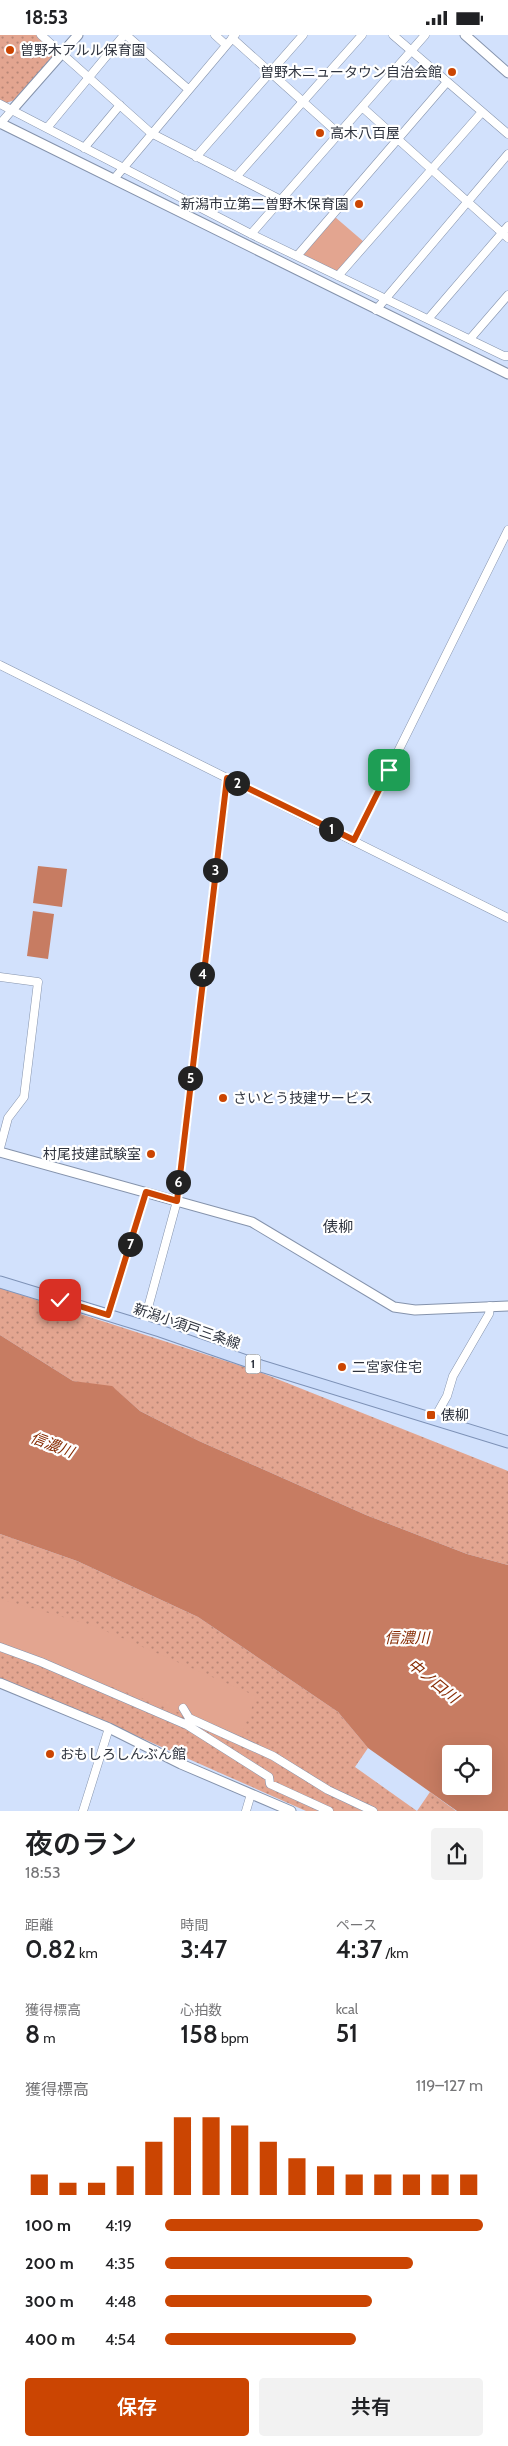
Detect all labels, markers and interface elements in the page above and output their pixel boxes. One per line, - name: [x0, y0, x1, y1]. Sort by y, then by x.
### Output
- text: 18:53: [25, 6, 68, 29]
- place label: 曽野木アルル保育園: [20, 41, 146, 59]
- marker: 曽野木アルル保育園: [4, 44, 16, 56]
- place label: 曽野木ニュータウン自治会館: [260, 63, 442, 81]
- marker: 曽野木ニュータウン自治会館: [446, 66, 458, 78]
- place label: 高木八百屋: [330, 124, 400, 142]
- marker: 高木八百屋: [314, 127, 326, 139]
- place label: 新潟市立第二曽野木保育園: [181, 195, 349, 213]
- marker: 新潟市立第二曽野木保育園: [353, 198, 365, 210]
- pin: [368, 749, 410, 791]
- icon: arrive: [375, 756, 403, 784]
- pin: 2: [224, 771, 250, 795]
- text: 2: [234, 774, 241, 792]
- pin: 1: [318, 817, 344, 841]
- text: 1: [329, 820, 334, 838]
- pin: 3: [202, 857, 228, 883]
- text: 3: [212, 861, 219, 879]
- pin: 4: [190, 961, 214, 987]
- text: 4: [198, 965, 207, 983]
- pin: 5: [178, 1065, 202, 1091]
- text: 5: [187, 1069, 194, 1087]
- place label: さいとう技建サービス: [233, 1089, 373, 1107]
- marker: さいとう技建サービス: [217, 1092, 229, 1104]
- place label: 村尾技建試験室: [43, 1145, 141, 1163]
- marker: 村尾技建試験室: [145, 1148, 157, 1160]
- pin: 6: [166, 1169, 190, 1195]
- text: 6: [175, 1173, 182, 1191]
- district label: 俵柳: [323, 1218, 353, 1236]
- pin: 7: [118, 1231, 142, 1257]
- text: 7: [127, 1235, 134, 1253]
- pin: [39, 1279, 81, 1321]
- icon: check: [46, 1286, 74, 1314]
- street label: 新潟小須戸三条線: [131, 1299, 243, 1353]
- road number: 1: [246, 1355, 260, 1373]
- place label: 二宮家住宅: [352, 1358, 422, 1376]
- marker: 二宮家住宅: [336, 1361, 348, 1373]
- place label: 俵柳: [441, 1406, 469, 1424]
- marker: 俵柳: [425, 1409, 437, 1421]
- water label: 信濃川: [28, 1429, 78, 1462]
- water label: 信濃川: [384, 1629, 431, 1647]
- water label: 中ノ口川: [404, 1655, 464, 1708]
- place label: おもしろしんぶん館: [60, 1745, 186, 1763]
- map controls: [442, 1745, 492, 1795]
- button: locate: [442, 1745, 492, 1795]
- marker: おもしろしんぶん館: [44, 1748, 56, 1760]
- text: 夜のラン: [25, 1827, 137, 1861]
- button: share: [431, 1828, 483, 1880]
- text: 18:53: [25, 1863, 61, 1882]
- text: 距離: [25, 1916, 53, 1934]
- text: 時間: [180, 1916, 208, 1934]
- text: ペース: [336, 1916, 377, 1934]
- text: 0.82: [25, 1934, 76, 1964]
- text: 3:47: [180, 1934, 227, 1964]
- text: 4:37: [336, 1934, 382, 1964]
- text: km: [76, 1944, 98, 1962]
- text: /km: [382, 1944, 409, 1962]
- text: kcal: [336, 2000, 358, 2018]
- text: 獲得標高: [25, 2001, 81, 2019]
- text: 心拍数: [180, 2001, 222, 2019]
- text: 51: [336, 2018, 358, 2048]
- text: 8: [25, 2019, 40, 2049]
- text: 158: [180, 2019, 218, 2049]
- text: m: [40, 2029, 56, 2047]
- text: bpm: [218, 2029, 249, 2047]
- text: 119–127 m: [416, 2076, 483, 2095]
- text: 獲得標高: [25, 2080, 89, 2099]
- text: 100 m: [25, 2216, 71, 2235]
- text: 4:19: [105, 2216, 132, 2235]
- text: 200 m: [25, 2254, 74, 2273]
- text: 4:35: [105, 2254, 135, 2273]
- text: 300 m: [25, 2292, 74, 2311]
- text: 4:48: [105, 2292, 137, 2311]
- text: 400 m: [25, 2330, 75, 2349]
- text: 4:54: [105, 2330, 135, 2349]
- button: 保存: [25, 2378, 249, 2436]
- button: 共有: [259, 2378, 483, 2436]

